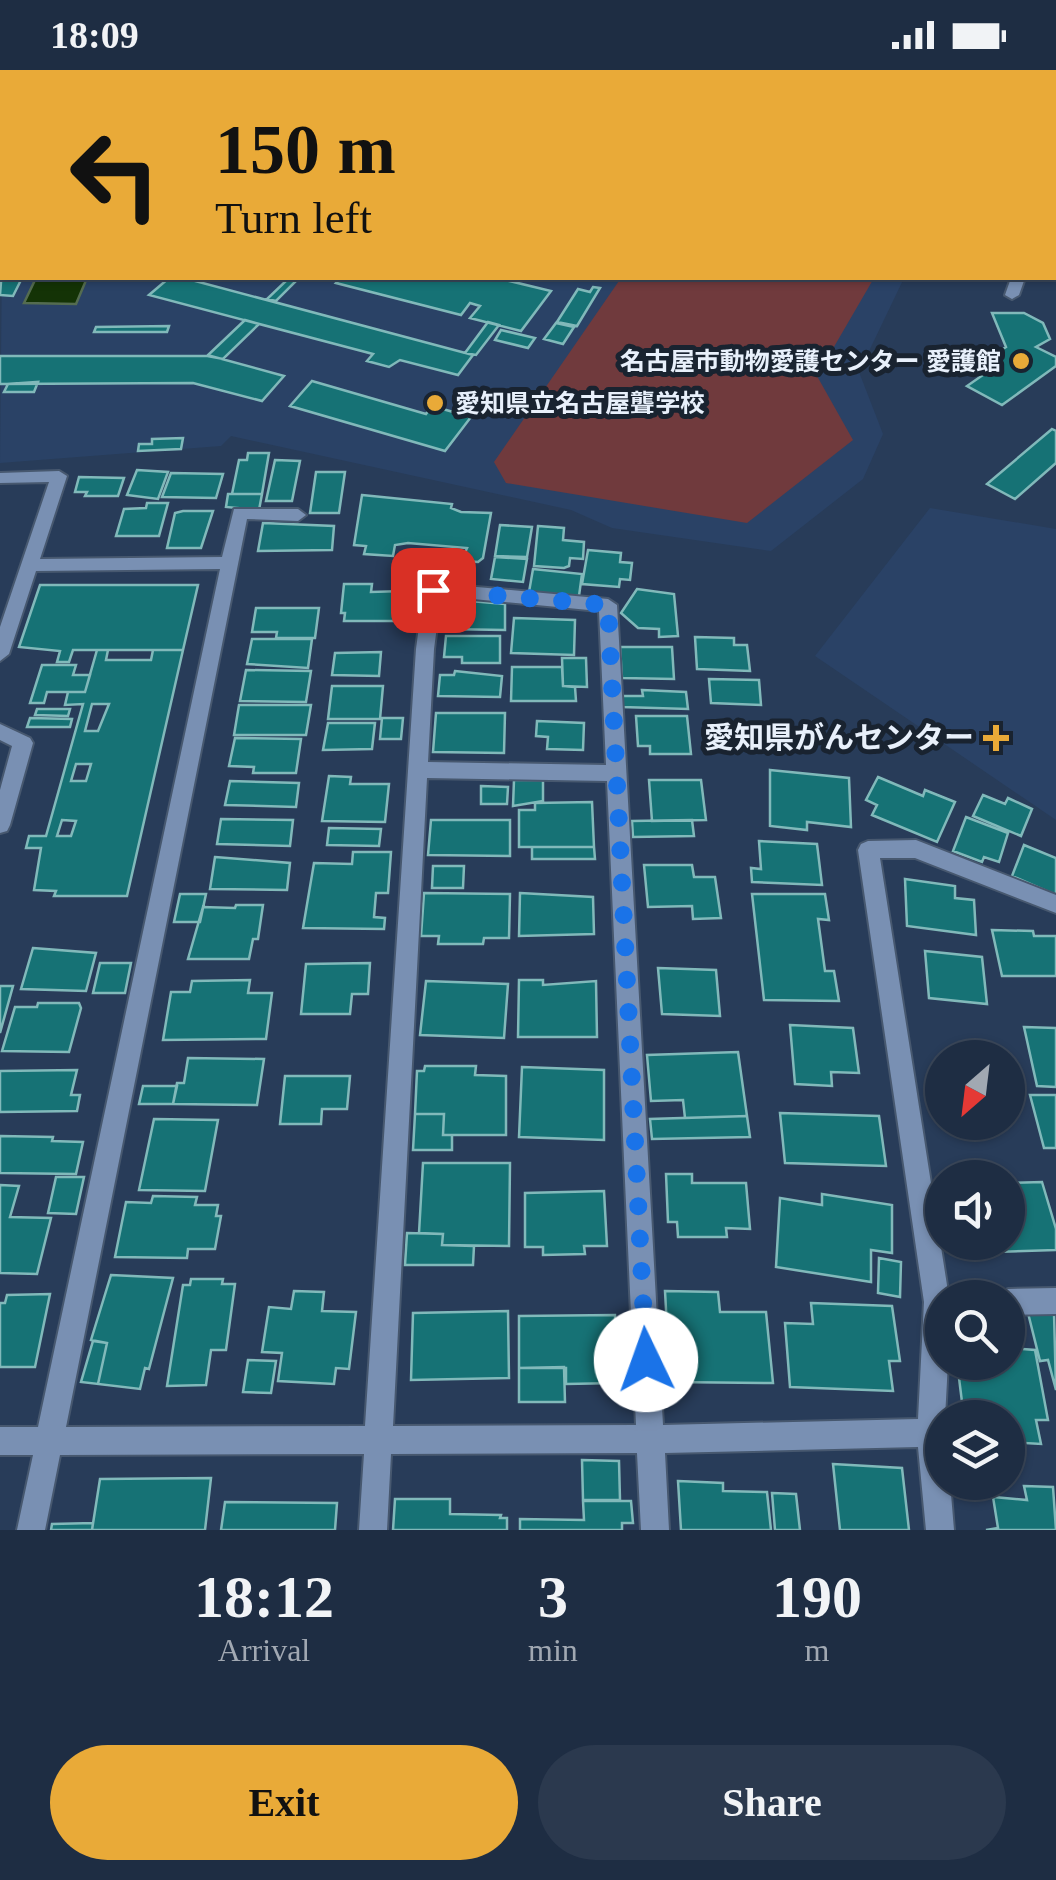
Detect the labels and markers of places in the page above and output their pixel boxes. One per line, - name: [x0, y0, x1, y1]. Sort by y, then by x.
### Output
- place label: 名古屋市動物愛護センター 愛護館: [620, 348, 1001, 375]
- marker: 名古屋市動物愛護センター 愛護館: [1010, 350, 1032, 372]
- place label: 愛知県立名古屋聾学校: [455, 390, 705, 417]
- marker: 愛知県立名古屋聾学校: [424, 392, 446, 414]
- pin: [391, 548, 476, 633]
- place label: 愛知県がんセンター: [704, 721, 974, 754]
- marker: 愛知県がんセンター: [983, 725, 1009, 751]

